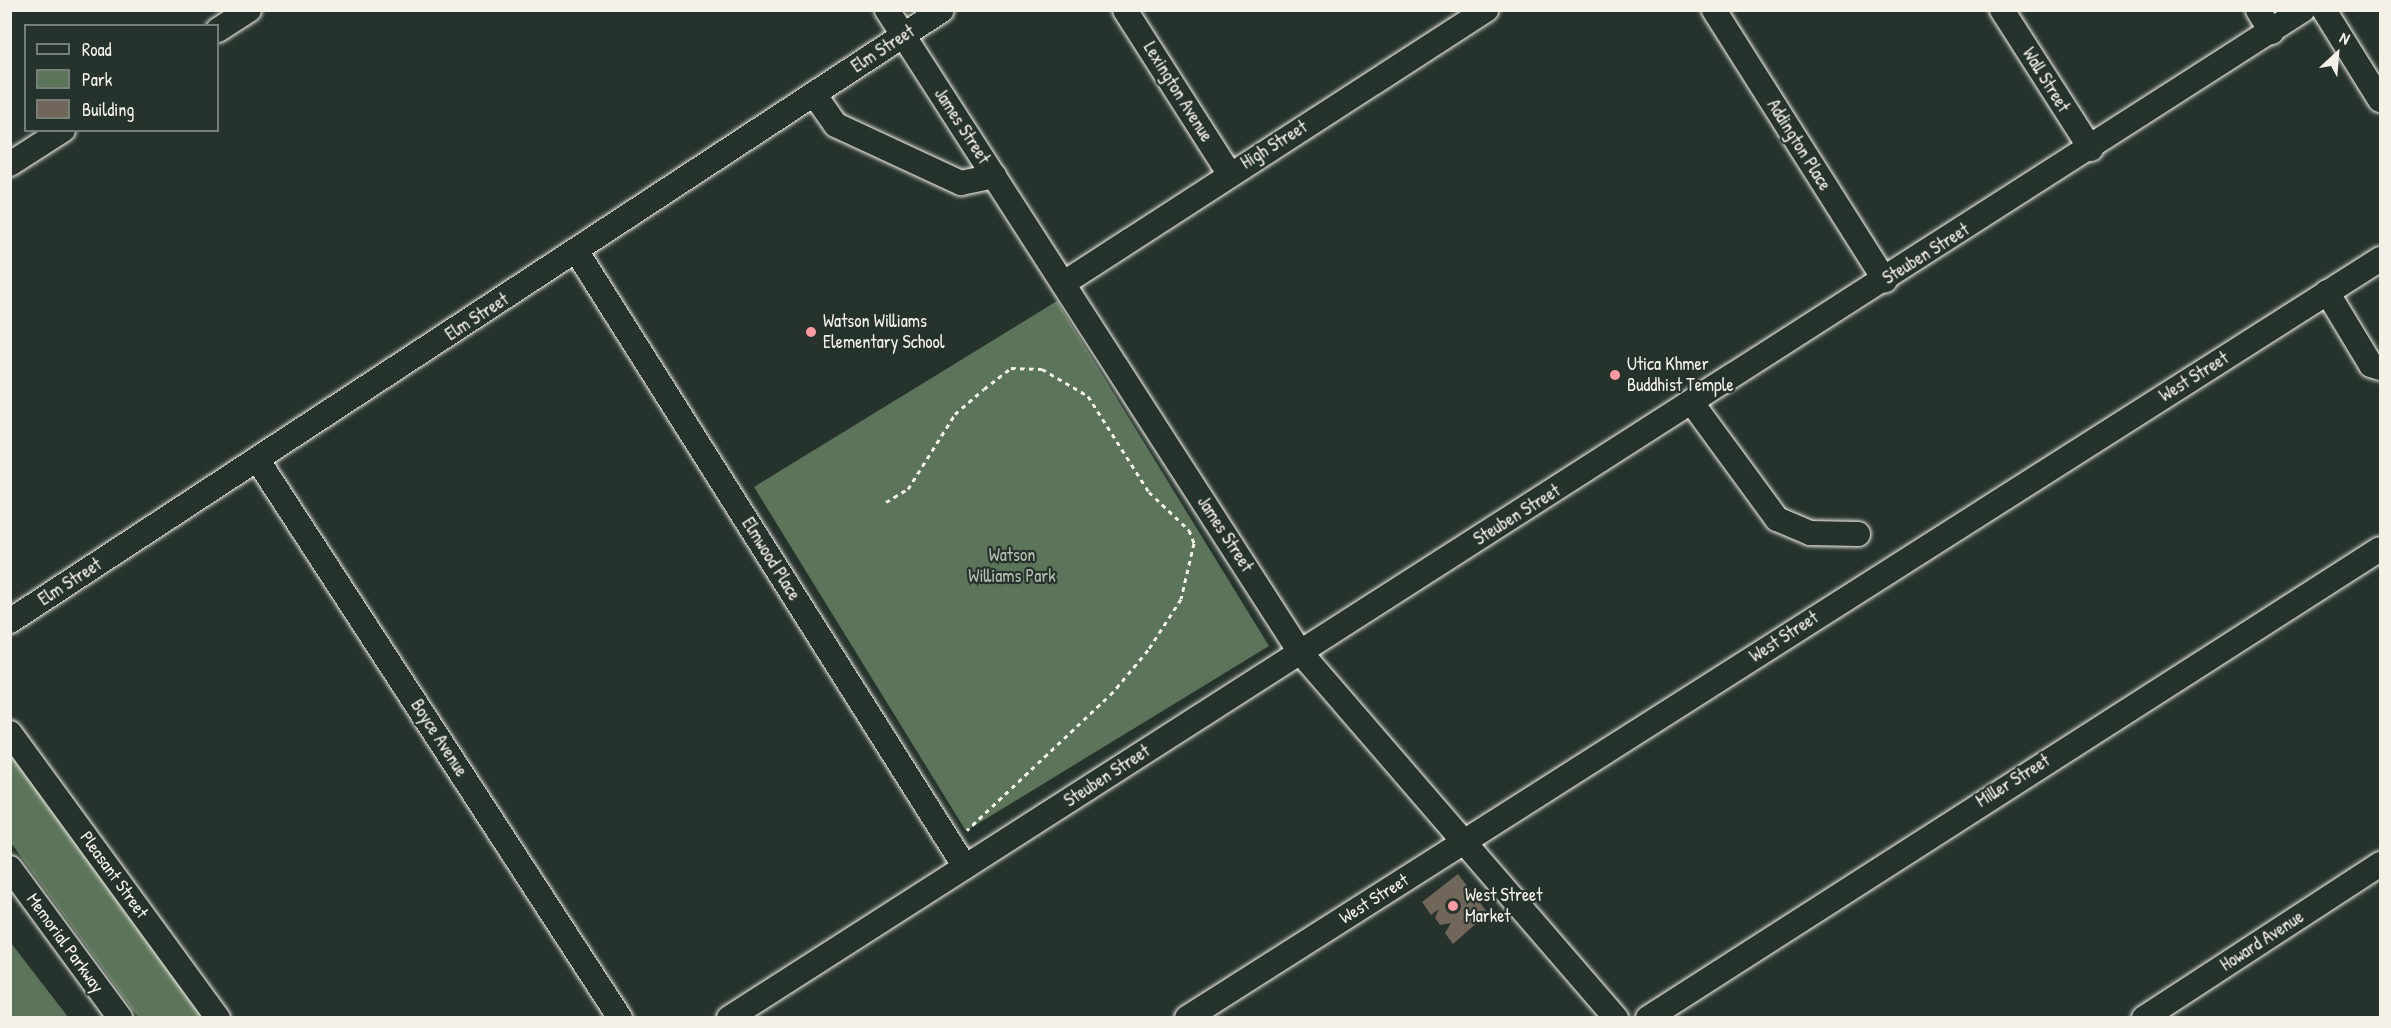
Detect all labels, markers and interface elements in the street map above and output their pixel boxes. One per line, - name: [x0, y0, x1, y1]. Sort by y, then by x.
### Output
- street label: Elm Street: [847, 21, 919, 77]
- legend: [24, 24, 219, 132]
- north arrow: [2307, 24, 2367, 84]
- text: N: [2336, 26, 2354, 50]
- text: Road: [82, 37, 112, 62]
- street label: Lexington Avenue: [1139, 38, 1217, 146]
- street label: Wall Street: [2018, 44, 2074, 116]
- text: Park: [82, 67, 112, 92]
- street label: James Street: [929, 84, 995, 168]
- street label: Addington Place: [1762, 95, 1836, 195]
- text: Building: [82, 97, 134, 122]
- street label: High Street: [1237, 116, 1311, 174]
- street label: Steuben Street: [1879, 219, 1973, 289]
- street label: Elm Street: [441, 289, 513, 345]
- place label: Watson Williams Elementary School: [823, 311, 944, 354]
- marker: Watson Williams Elementary School: [804, 325, 818, 339]
- street label: West Street: [2155, 347, 2233, 407]
- place label: Utica Khmer Buddhist Temple: [1627, 354, 1734, 397]
- marker: Utica Khmer Buddhist Temple: [1608, 368, 1622, 382]
- street label: Steuben Street: [1470, 480, 1564, 550]
- street label: James Street: [1192, 492, 1258, 576]
- street label: Elmwood Place: [737, 514, 805, 604]
- park label: Watson Williams Park: [968, 545, 1056, 588]
- street label: Elm Street: [34, 554, 106, 610]
- street label: West Street: [1746, 607, 1822, 667]
- street label: Boyce Avenue: [406, 695, 472, 781]
- street label: Steuben Street: [1060, 740, 1154, 812]
- street label: Miller Street: [1972, 750, 2054, 812]
- street label: Pleasant Street: [75, 827, 153, 923]
- street label: West Street: [1335, 869, 1413, 929]
- place label: West Street Market: [1465, 885, 1542, 928]
- street label: Memorial Parkway: [22, 889, 108, 997]
- marker: West Street Market: [1446, 899, 1460, 913]
- street label: Howard Avenue: [2216, 906, 2308, 976]

